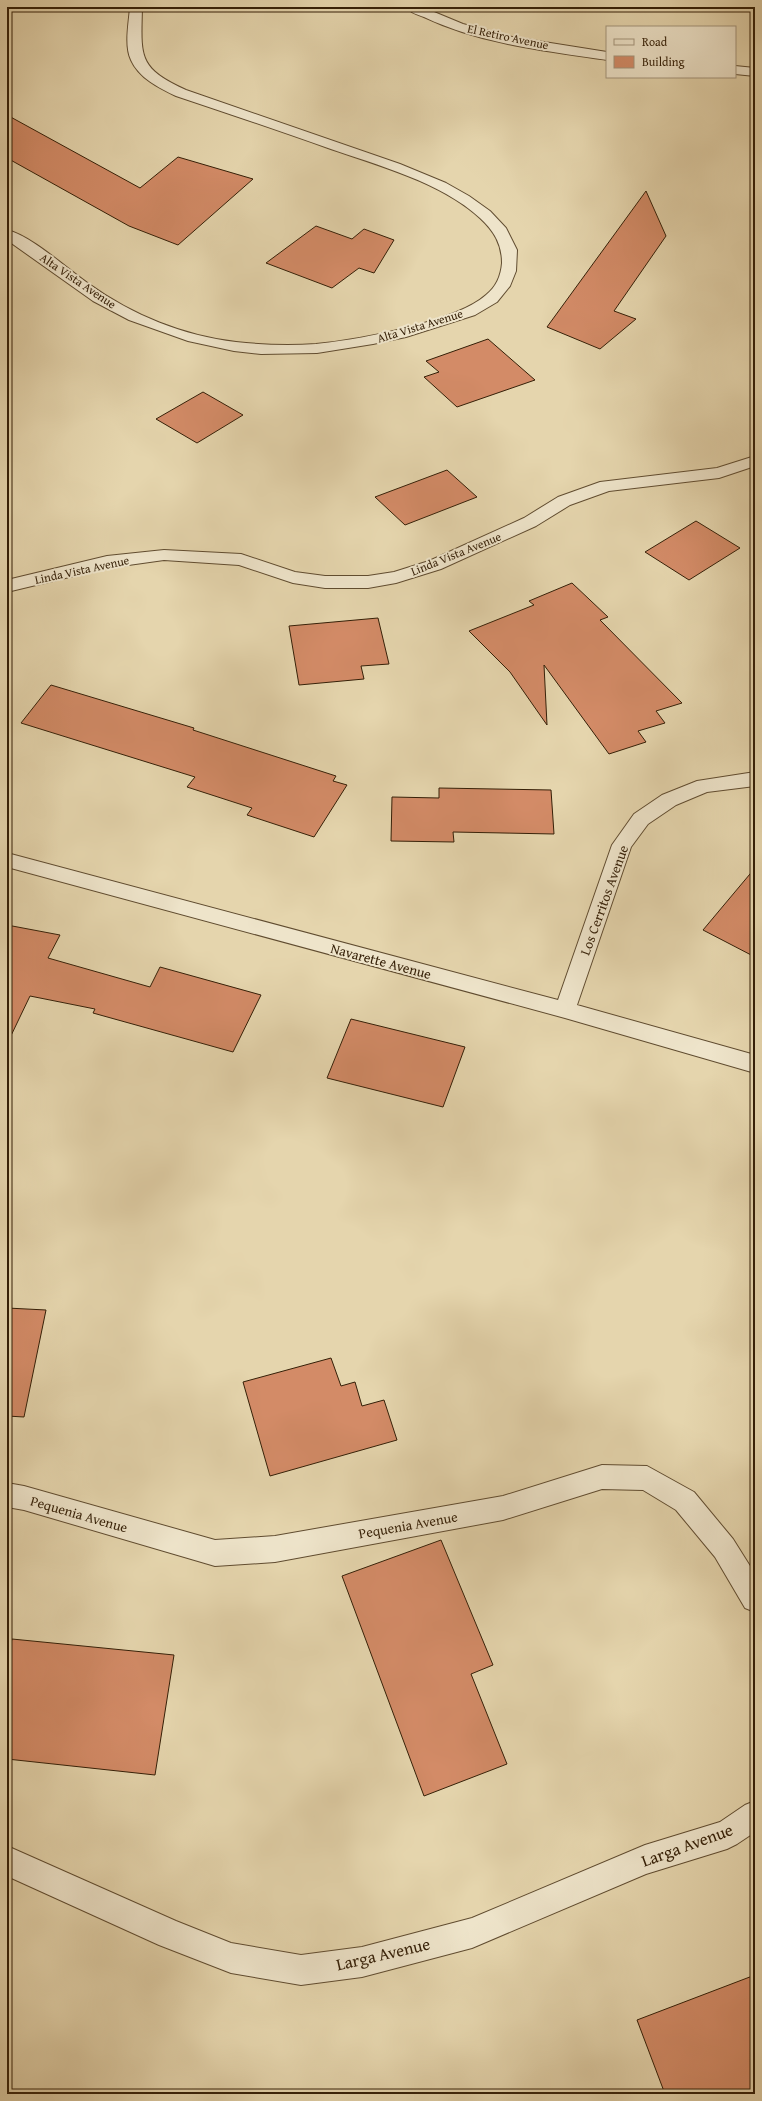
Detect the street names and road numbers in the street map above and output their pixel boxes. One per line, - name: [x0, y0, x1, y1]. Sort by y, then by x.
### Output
- street label: El Retiro Avenue: [466, 20, 551, 53]
- street label: Alta Vista Avenue: [37, 249, 120, 313]
- street label: Alta Vista Avenue: [375, 304, 465, 347]
- street label: Linda Vista Avenue: [408, 528, 504, 579]
- street label: Linda Vista Avenue: [33, 551, 131, 588]
- street label: Los Cerritos Avenue: [575, 842, 633, 958]
- street label: Navarette Avenue: [328, 938, 434, 984]
- street label: Pequenia Avenue: [28, 1491, 130, 1538]
- street label: Pequenia Avenue: [357, 1506, 459, 1544]
- street label: Larga Avenue: [638, 1816, 736, 1873]
- street label: Larga Avenue: [333, 1931, 432, 1976]

